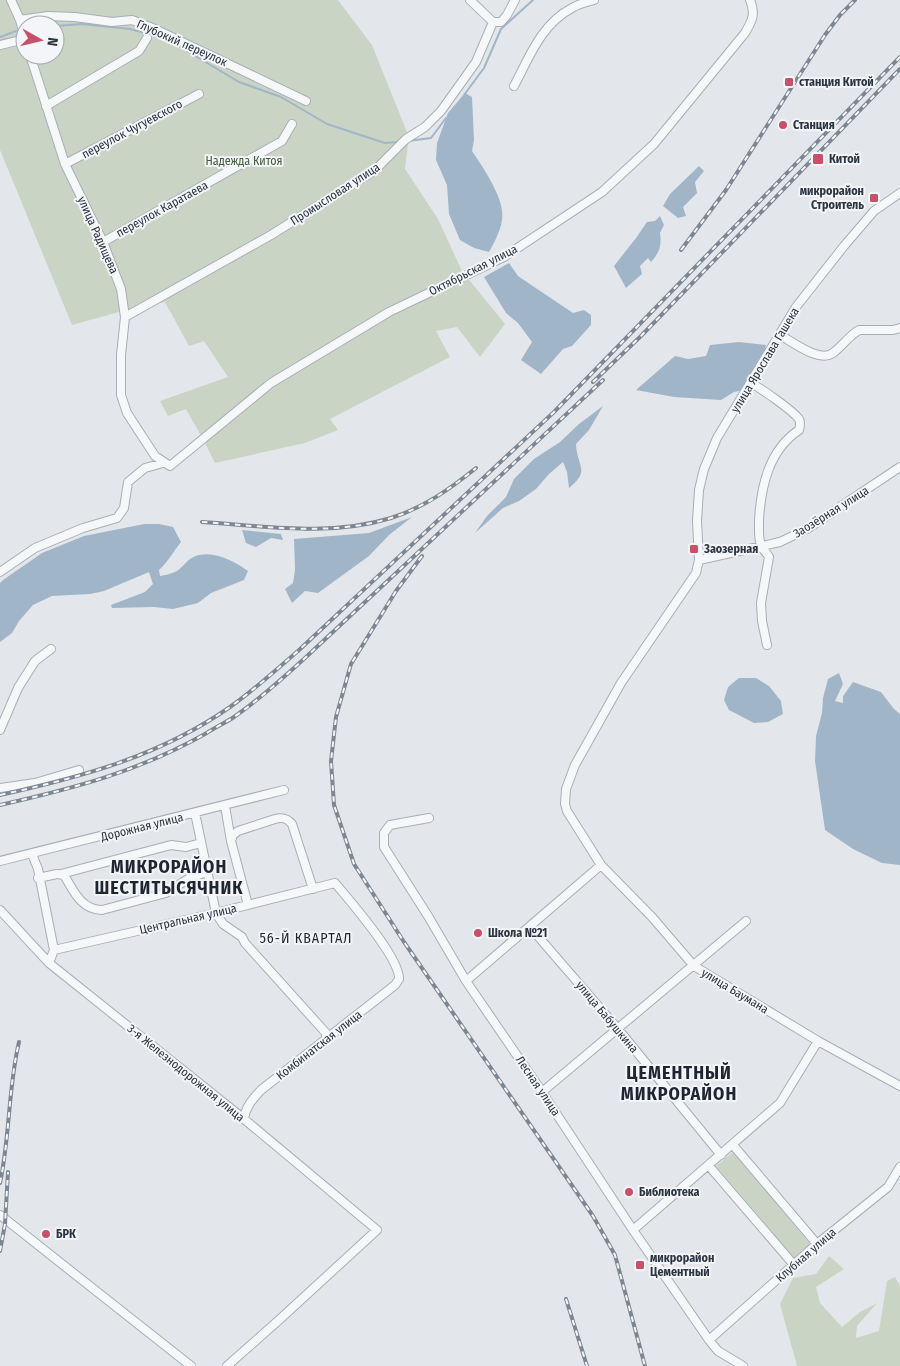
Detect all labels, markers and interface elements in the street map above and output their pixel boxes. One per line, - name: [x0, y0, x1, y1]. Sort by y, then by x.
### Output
- north arrow: [15, 15, 65, 65]
- street label: Глубокий переулок: [135, 17, 230, 69]
- text: N: [43, 36, 61, 47]
- place label: станция Китой: [799, 75, 874, 89]
- marker: станция Китой: [783, 76, 795, 88]
- street label: переулок Чугуевского: [79, 96, 185, 162]
- place label: Станция: [793, 118, 835, 132]
- marker: Станция: [777, 119, 789, 131]
- marker: Китой: [811, 152, 825, 166]
- place label: Китой: [829, 152, 860, 166]
- park label: Надежда Китоя: [206, 154, 283, 168]
- street label: Промысловая улица: [288, 160, 382, 228]
- street label: переулок Каратаева: [114, 178, 210, 240]
- place label: микрорайон Строитель: [800, 184, 864, 212]
- marker: микрорайон Строитель: [868, 192, 880, 204]
- street label: улица Радищева: [75, 194, 121, 276]
- street label: Октябрьская улица: [427, 242, 520, 298]
- street label: улица Ярослава Гашека: [728, 305, 802, 415]
- street label: Заозёрная улица: [791, 483, 871, 541]
- place label: Заозерная: [703, 542, 758, 556]
- marker: Заозерная: [688, 543, 700, 555]
- street label: Дорожная улица: [98, 810, 185, 844]
- district label: МИКРОРАЙОН ШЕСТИТЫСЯЧНИК: [94, 855, 244, 899]
- street label: Центральная улица: [138, 901, 238, 937]
- place label: Школа №21: [488, 926, 547, 940]
- marker: Школа №21: [472, 927, 484, 939]
- district label: 56-Й КВАРТАЛ: [259, 930, 353, 947]
- street label: улица Баумана: [699, 966, 771, 1017]
- street label: улица Бабушкина: [573, 978, 641, 1056]
- street label: Комбинатская улица: [274, 1007, 365, 1083]
- street label: 3-я Железнодорожная улица: [125, 1021, 247, 1125]
- street label: Лесная улица: [513, 1053, 563, 1119]
- district label: ЦЕМЕНТНЫЙ МИКРОРАЙОН: [621, 1061, 737, 1105]
- place label: Библиотека: [639, 1185, 700, 1199]
- marker: Библиотека: [623, 1186, 635, 1198]
- street label: Клубная улица: [773, 1225, 839, 1285]
- place label: БРК: [56, 1227, 76, 1241]
- marker: БРК: [40, 1228, 52, 1240]
- place label: микрорайон Цементный: [650, 1251, 714, 1279]
- marker: микрорайон Цементный: [634, 1259, 646, 1271]

